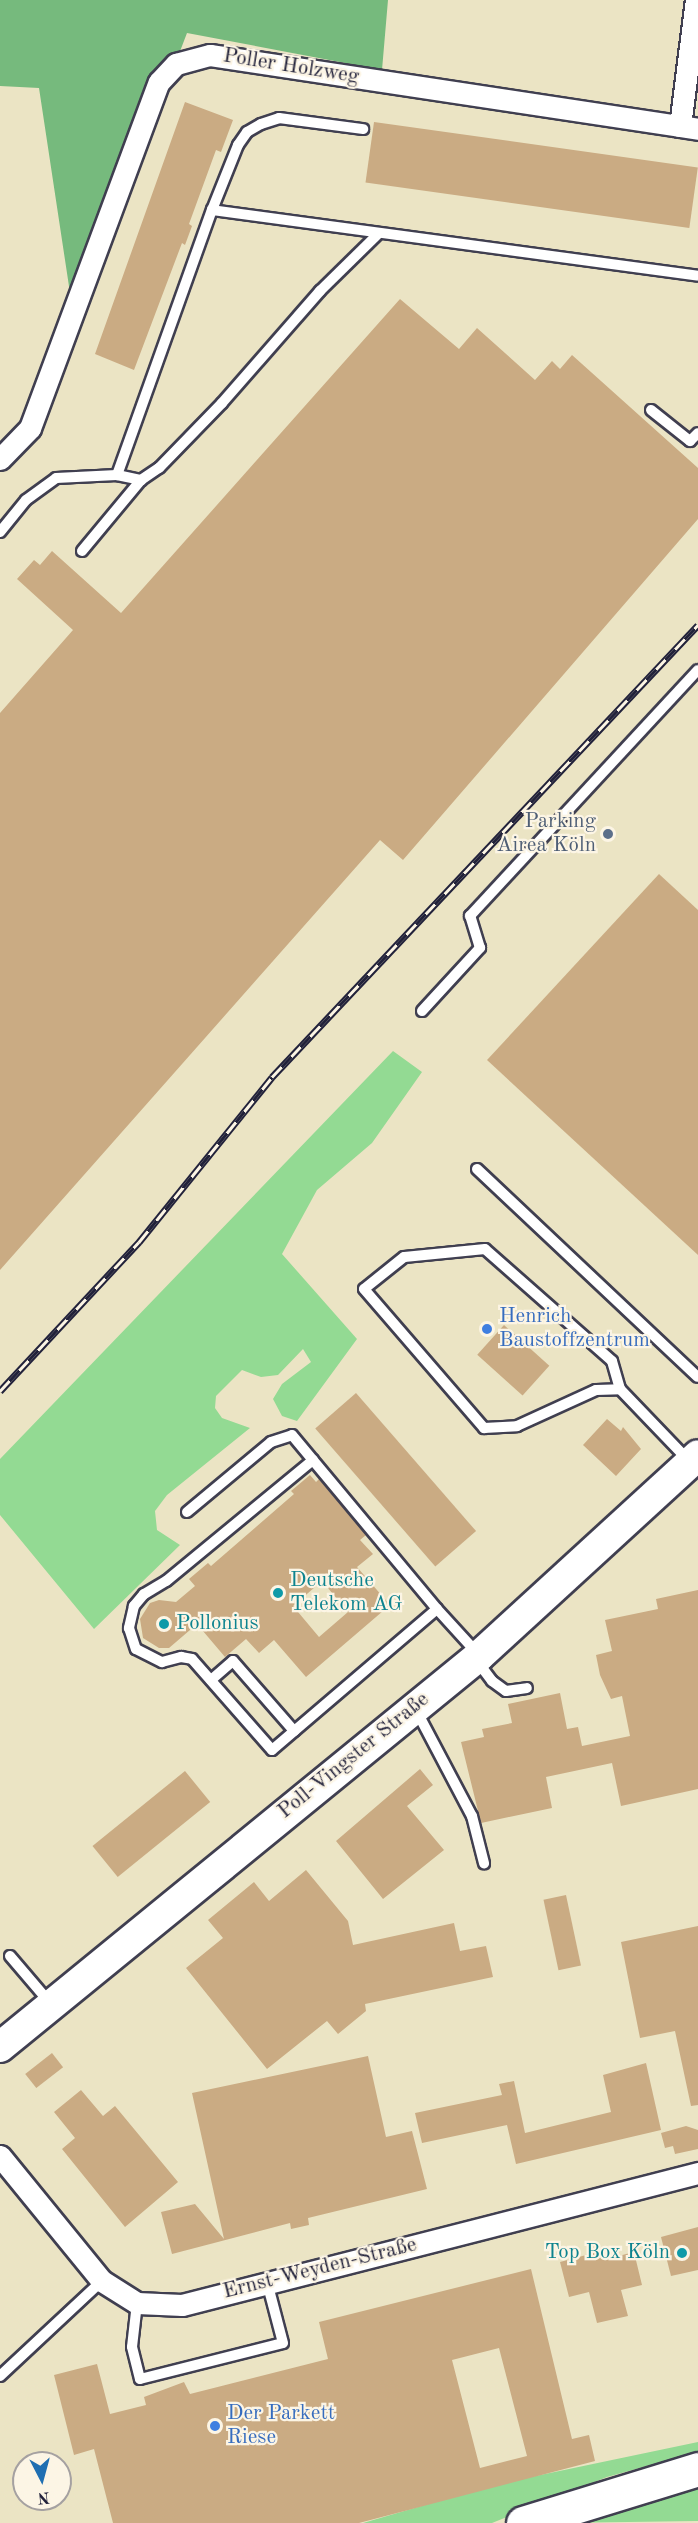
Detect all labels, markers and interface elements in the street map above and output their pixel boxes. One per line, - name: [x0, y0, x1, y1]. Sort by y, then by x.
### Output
- street label: Poller Holzweg: [221, 44, 361, 90]
- place label: Parking Airea Köln: [496, 809, 596, 859]
- marker: Parking Airea Köln: [601, 827, 615, 841]
- place label: Henrich Baustoffzentrum: [499, 1304, 650, 1354]
- marker: Henrich Baustoffzentrum: [480, 1322, 494, 1336]
- place label: Deutsche Telekom AG: [290, 1568, 403, 1618]
- marker: Deutsche Telekom AG: [271, 1586, 285, 1600]
- place label: Pollonius: [176, 1611, 259, 1637]
- marker: Pollonius: [157, 1617, 171, 1631]
- street label: Poll-Vingster Straße: [273, 1687, 435, 1825]
- street label: Ernst-Weyden-Straße: [221, 2233, 419, 2305]
- place label: Top Box Köln: [545, 2240, 670, 2266]
- marker: Top Box Köln: [675, 2246, 689, 2260]
- place label: Der Parkett Riese: [227, 2401, 335, 2451]
- marker: Der Parkett Riese: [208, 2419, 222, 2433]
- north arrow: [12, 2451, 72, 2511]
- text: N: [37, 2488, 51, 2506]

